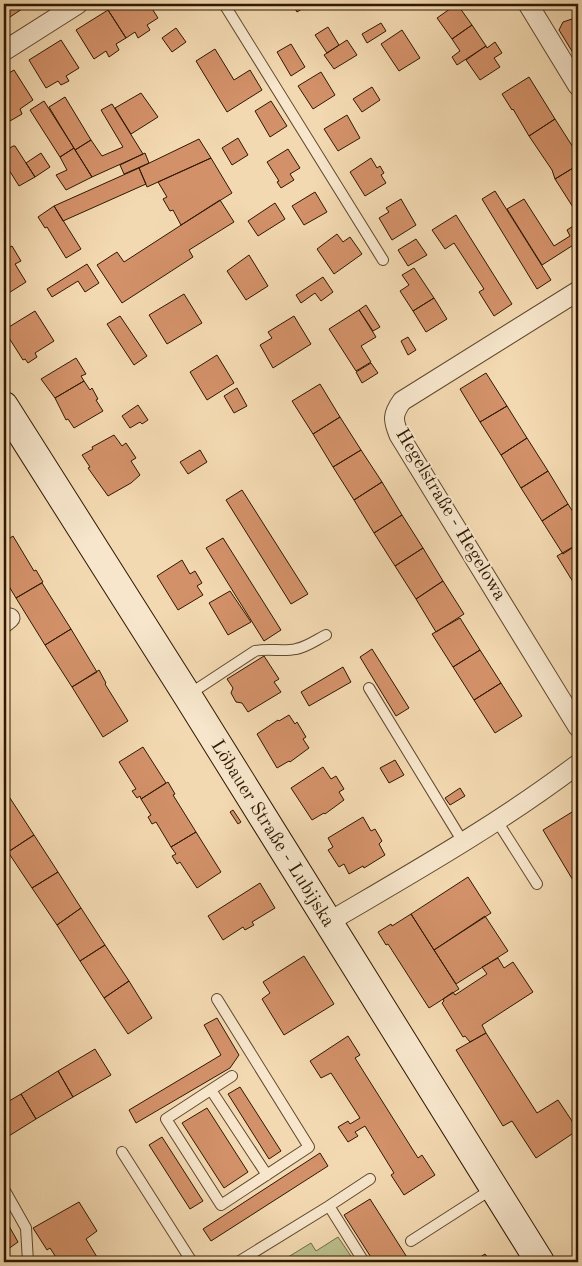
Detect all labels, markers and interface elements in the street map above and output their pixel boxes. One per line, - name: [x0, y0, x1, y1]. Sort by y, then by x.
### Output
- street label: Hegelstraße - Hegelowa: [391, 426, 509, 605]
- street label: Löbauer Straße - Lubijska: [207, 737, 338, 931]

